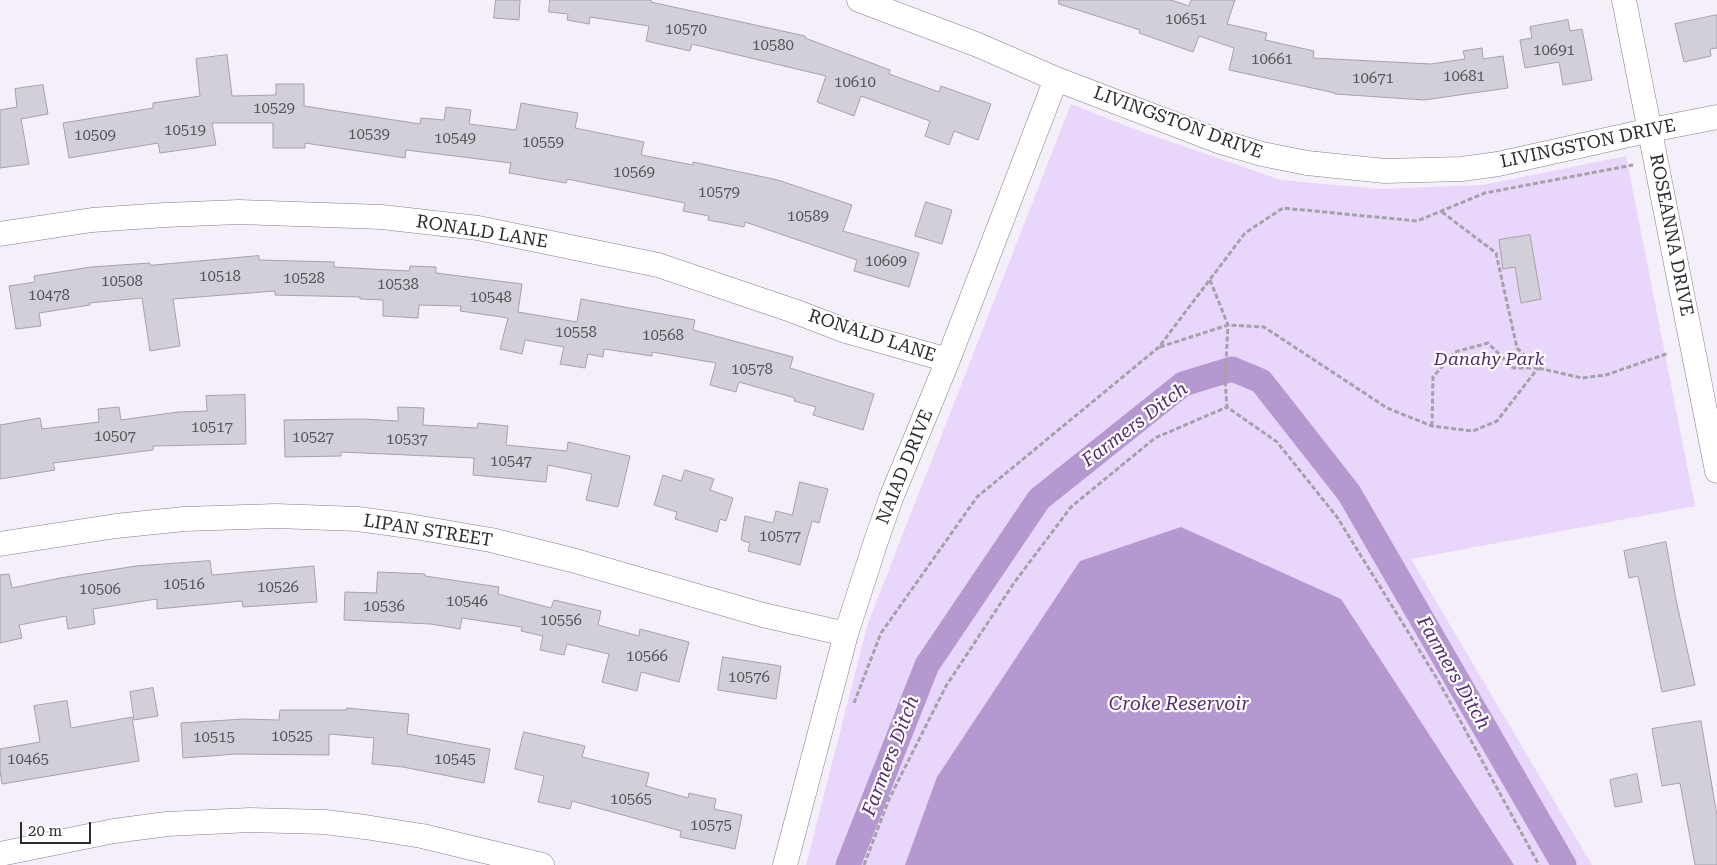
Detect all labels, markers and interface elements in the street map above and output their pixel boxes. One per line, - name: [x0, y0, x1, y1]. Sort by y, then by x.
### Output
- house number: 10651: [1165, 11, 1207, 29]
- house number: 10570: [665, 21, 707, 39]
- house number: 10580: [752, 37, 794, 55]
- house number: 10691: [1533, 42, 1575, 60]
- house number: 10661: [1251, 51, 1293, 69]
- house number: 10681: [1443, 68, 1485, 86]
- house number: 10671: [1352, 70, 1394, 88]
- house number: 10610: [834, 74, 876, 92]
- street label: LIVINGSTON DRIVE: [1090, 82, 1266, 164]
- house number: 10529: [253, 100, 295, 118]
- street label: LIVINGSTON DRIVE: [1498, 115, 1678, 173]
- house number: 10519: [164, 122, 206, 140]
- house number: 10539: [348, 126, 390, 144]
- house number: 10509: [74, 127, 116, 145]
- house number: 10549: [434, 130, 476, 148]
- house number: 10559: [522, 134, 564, 152]
- street label: ROSEANNA DRIVE: [1645, 152, 1697, 318]
- house number: 10569: [613, 164, 655, 182]
- house number: 10579: [698, 184, 740, 202]
- house number: 10589: [787, 208, 829, 226]
- street label: RONALD LANE: [415, 211, 549, 253]
- house number: 10609: [865, 253, 907, 271]
- house number: 10518: [199, 268, 241, 286]
- house number: 10528: [283, 270, 325, 288]
- house number: 10508: [101, 273, 143, 291]
- house number: 10538: [377, 276, 419, 294]
- house number: 10478: [28, 287, 70, 305]
- house number: 10548: [470, 289, 512, 307]
- street label: RONALD LANE: [805, 305, 939, 367]
- house number: 10558: [555, 324, 597, 342]
- house number: 10568: [642, 327, 684, 345]
- park label: Danahy Park: [1434, 349, 1544, 371]
- house number: 10578: [731, 361, 773, 379]
- water label: Farmers Ditch: [1077, 378, 1193, 472]
- street label: NAIAD DRIVE: [872, 406, 938, 528]
- house number: 10517: [191, 419, 233, 437]
- house number: 10507: [94, 428, 136, 446]
- house number: 10527: [292, 429, 334, 447]
- house number: 10537: [386, 431, 428, 449]
- house number: 10547: [490, 453, 532, 471]
- street label: LIPAN STREET: [362, 510, 494, 552]
- house number: 10577: [759, 528, 801, 546]
- house number: 10516: [163, 576, 205, 594]
- house number: 10526: [257, 579, 299, 597]
- house number: 10506: [79, 581, 121, 599]
- house number: 10546: [446, 593, 488, 611]
- house number: 10536: [363, 598, 405, 616]
- house number: 10556: [540, 612, 582, 630]
- water label: Farmers Ditch: [1411, 612, 1495, 734]
- house number: 10566: [626, 648, 668, 666]
- house number: 10576: [728, 669, 770, 687]
- water label: Farmers Ditch: [858, 693, 924, 819]
- water label: Croke Reservoir: [1109, 693, 1249, 715]
- house number: 10525: [271, 728, 313, 746]
- house number: 10515: [193, 729, 235, 747]
- house number: 10465: [7, 751, 49, 769]
- house number: 10545: [434, 751, 476, 769]
- house number: 10565: [610, 791, 652, 809]
- scale bar: [22, 812, 94, 844]
- house number: 10575: [690, 817, 732, 835]
- text: 20 m: [28, 822, 62, 840]

